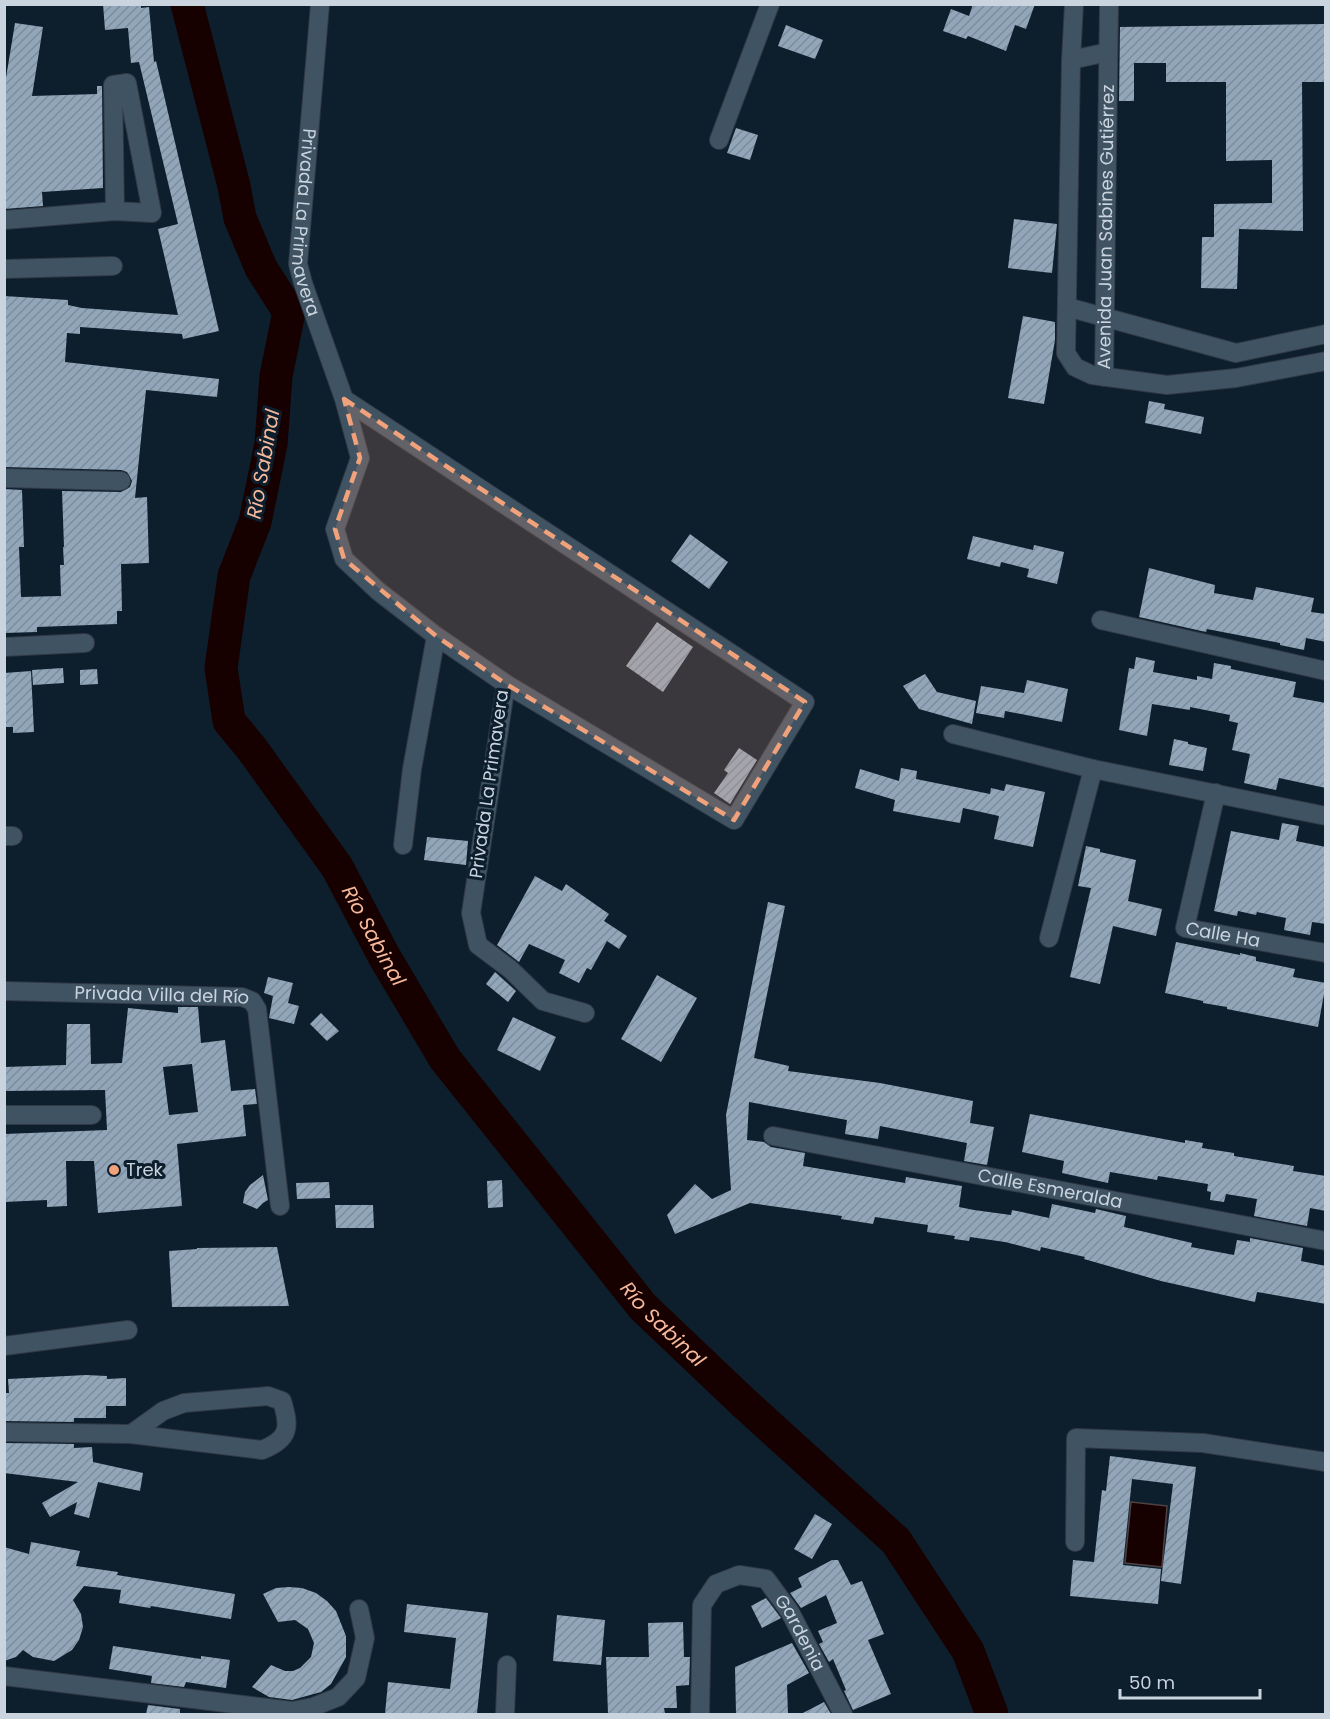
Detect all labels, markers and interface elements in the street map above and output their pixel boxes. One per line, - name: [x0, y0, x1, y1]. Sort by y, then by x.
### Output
- street label: Avenida Juan Sabines Gutiérrez: [1091, 84, 1120, 370]
- street label: Privada La Primavera: [286, 127, 327, 320]
- water label: Río Sabinal: [240, 407, 286, 521]
- street label: Privada La Primavera: [463, 688, 514, 880]
- water label: Río Sabinal: [335, 880, 413, 991]
- street label: Calle Ha: [1184, 915, 1262, 953]
- street label: Privada Villa del Río: [74, 980, 254, 1011]
- place label: Trek: [126, 1157, 164, 1182]
- street label: Calle Esmeralda: [976, 1162, 1125, 1214]
- marker: Trek: [107, 1163, 121, 1177]
- water label: Río Sabinal: [614, 1275, 712, 1373]
- street label: Gardenia: [769, 1589, 832, 1675]
- scale bar: [1120, 1662, 1260, 1700]
- text: 50 m: [1129, 1670, 1175, 1695]

